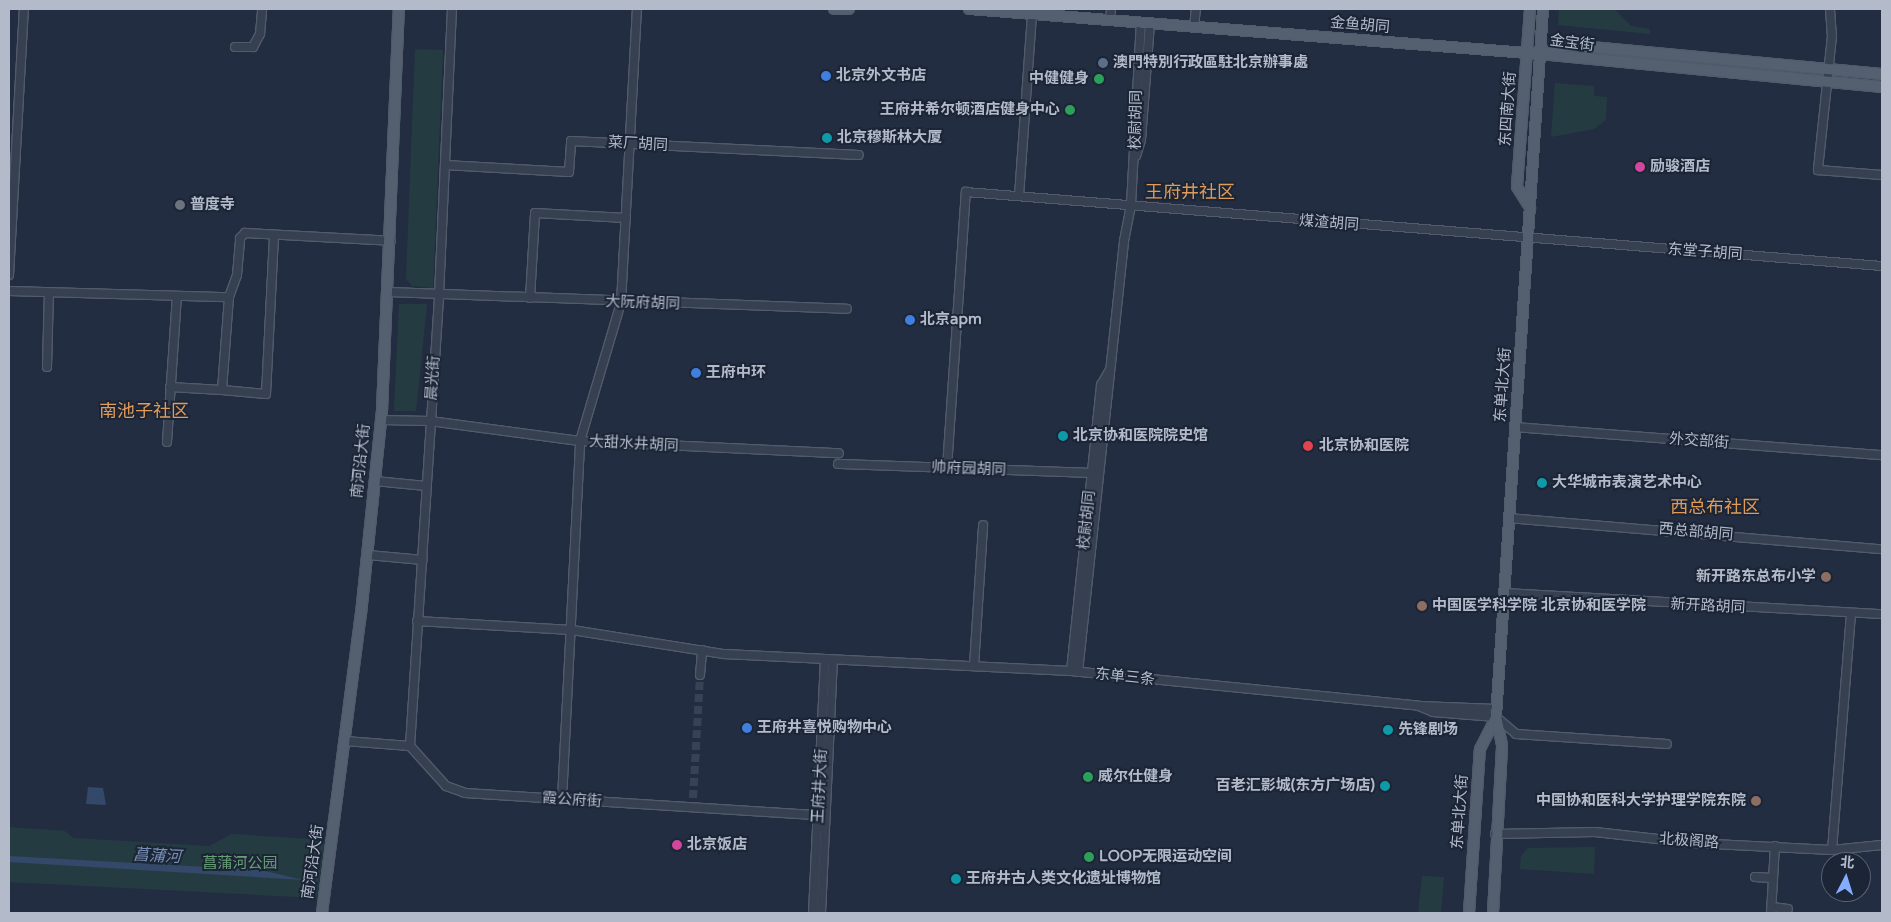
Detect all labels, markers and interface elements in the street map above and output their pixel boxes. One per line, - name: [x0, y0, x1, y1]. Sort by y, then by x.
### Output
- street label: 金鱼胡同: [1329, 13, 1391, 37]
- street label: 金宝街: [1549, 31, 1595, 55]
- place label: 澳門特別行政區駐北京辦事處: [1113, 54, 1308, 72]
- marker: 澳門特別行政區駐北京辦事處: [1097, 57, 1109, 69]
- place label: 北京外文书店: [836, 67, 926, 85]
- marker: 北京外文书店: [820, 70, 832, 82]
- place label: 中健健身: [1029, 70, 1089, 88]
- street label: 东四南大街: [1496, 71, 1520, 147]
- marker: 中健健身: [1093, 73, 1105, 85]
- street label: 校尉胡同: [1126, 90, 1146, 150]
- place label: 王府井希尔顿酒店健身中心: [880, 101, 1060, 119]
- marker: 王府井希尔顿酒店健身中心: [1064, 104, 1076, 116]
- place label: 北京穆斯林大厦: [837, 129, 942, 147]
- marker: 北京穆斯林大厦: [821, 132, 833, 144]
- street label: 菜厂胡同: [608, 133, 668, 155]
- place label: 励骏酒店: [1650, 158, 1710, 176]
- marker: 励骏酒店: [1634, 161, 1646, 173]
- district label: 王府井社区: [1145, 181, 1235, 203]
- place label: 普度寺: [190, 196, 235, 214]
- marker: 普度寺: [174, 199, 186, 211]
- street label: 煤渣胡同: [1298, 212, 1360, 234]
- street label: 东堂子胡同: [1667, 240, 1743, 264]
- street label: 大阮府胡同: [605, 293, 681, 313]
- place label: 北京apm: [920, 311, 982, 329]
- marker: 北京apm: [904, 314, 916, 326]
- street label: 东单北大街: [1491, 347, 1515, 423]
- street label: 晨光街: [422, 355, 444, 401]
- place label: 王府中环: [706, 364, 766, 382]
- marker: 王府中环: [690, 367, 702, 379]
- district label: 南池子社区: [99, 400, 189, 422]
- street label: 南河沿大街: [348, 423, 374, 499]
- place label: 北京协和医院院史馆: [1073, 427, 1208, 445]
- marker: 北京协和医院院史馆: [1057, 430, 1069, 442]
- street label: 外交部街: [1668, 430, 1730, 452]
- street label: 大甜水井胡同: [589, 433, 679, 455]
- place label: 北京协和医院: [1319, 437, 1409, 455]
- marker: 北京协和医院: [1301, 439, 1315, 453]
- street label: 帅府园胡同: [931, 459, 1007, 479]
- place label: 大华城市表演艺术中心: [1552, 474, 1702, 492]
- marker: 大华城市表演艺术中心: [1536, 477, 1548, 489]
- street label: 校尉胡同: [1075, 489, 1099, 551]
- district label: 西总布社区: [1670, 496, 1760, 518]
- street label: 西总部胡同: [1658, 520, 1734, 544]
- place label: 新开路东总布小学: [1696, 568, 1816, 586]
- marker: 新开路东总布小学: [1820, 571, 1832, 583]
- street label: 新开路胡同: [1670, 595, 1746, 617]
- place label: 中国医学科学院 北京协和医学院: [1432, 597, 1646, 615]
- marker: 中国医学科学院 北京协和医学院: [1416, 600, 1428, 612]
- street label: 东单三条: [1094, 665, 1156, 689]
- place label: 王府井喜悦购物中心: [757, 719, 892, 737]
- place label: 先锋剧场: [1398, 721, 1458, 739]
- marker: 王府井喜悦购物中心: [741, 722, 753, 734]
- marker: 先锋剧场: [1382, 724, 1394, 736]
- street label: 王府井大街: [809, 748, 831, 824]
- place label: 威尔仕健身: [1098, 768, 1173, 786]
- marker: 威尔仕健身: [1082, 771, 1094, 783]
- street label: 东单北大街: [1448, 774, 1472, 850]
- place label: 百老汇影城(东方广场店): [1216, 777, 1375, 795]
- marker: 百老汇影城(东方广场店): [1379, 780, 1391, 792]
- street label: 霞公府街: [541, 789, 603, 811]
- place label: 中国协和医科大学护理学院东院: [1536, 792, 1746, 810]
- marker: 中国协和医科大学护理学院东院: [1750, 795, 1762, 807]
- street label: 南河沿大街: [299, 824, 327, 900]
- street label: 北极阁路: [1658, 830, 1720, 852]
- place label: 北京饭店: [687, 836, 747, 854]
- marker: 北京饭店: [671, 839, 683, 851]
- water label: 菖蒲河: [133, 845, 181, 867]
- place label: LOOP无限运动空间: [1099, 848, 1232, 866]
- marker: LOOP无限运动空间: [1083, 851, 1095, 863]
- north arrow: [1821, 852, 1871, 902]
- text: 北: [1840, 853, 1855, 872]
- park label: 菖蒲河公园: [203, 855, 277, 873]
- place label: 王府井古人类文化遗址博物馆: [966, 870, 1161, 888]
- marker: 王府井古人类文化遗址博物馆: [950, 873, 962, 885]

